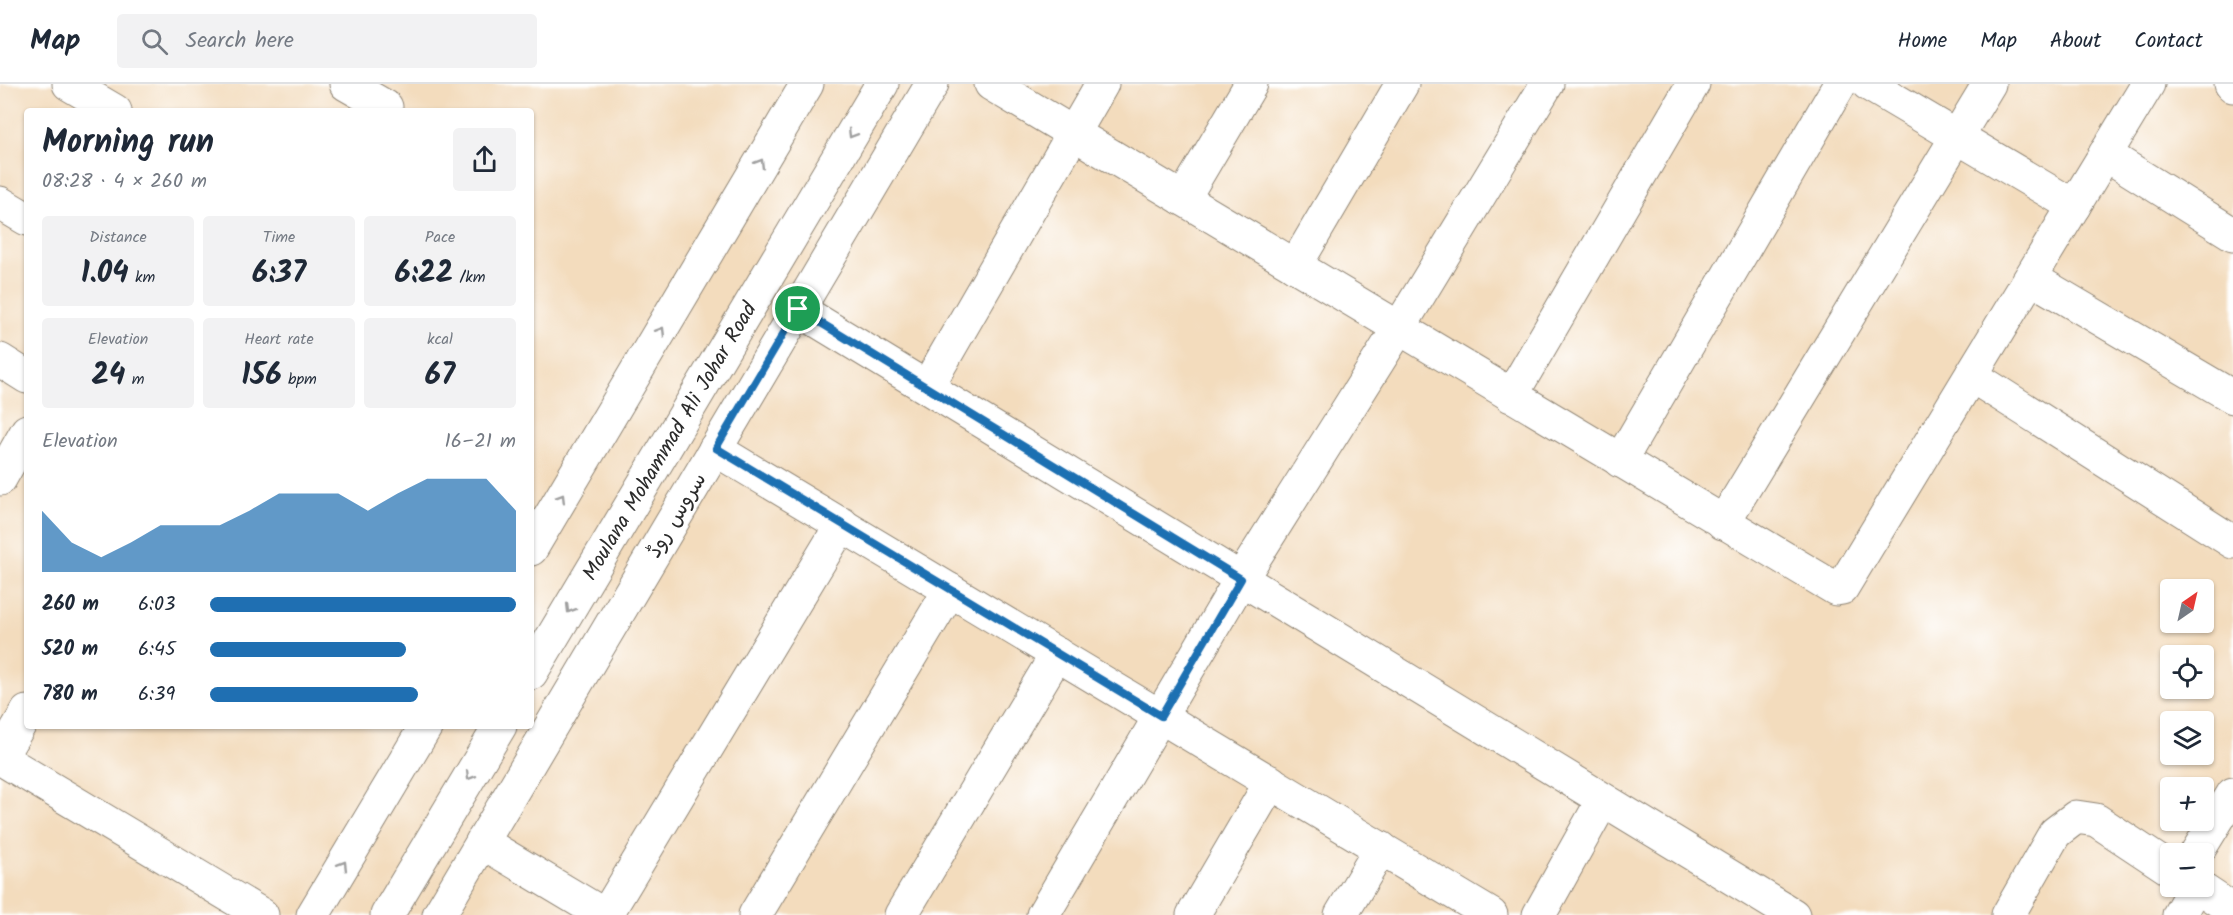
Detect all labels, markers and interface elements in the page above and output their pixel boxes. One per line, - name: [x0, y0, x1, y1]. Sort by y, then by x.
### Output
- search box: [117, 14, 537, 68]
- text: Map: [30, 19, 81, 64]
- text: Search here: [186, 24, 294, 59]
- icon: search: [138, 25, 171, 58]
- text: Home: [1898, 25, 1947, 58]
- text: Map: [1980, 25, 2017, 58]
- text: About: [2050, 25, 2101, 58]
- text: Contact: [2134, 25, 2203, 58]
- text: Morning run: [42, 117, 214, 170]
- button: share: [453, 128, 516, 191]
- one-way arrow: [848, 128, 859, 138]
- one-way arrow: [753, 159, 764, 169]
- text: 08:28 · 4 × 260 m: [42, 166, 207, 198]
- text: Distance: [89, 225, 147, 250]
- text: Time: [263, 225, 295, 250]
- text: Pace: [425, 225, 455, 250]
- text: 1.04: [81, 250, 129, 298]
- text: 6:37: [252, 250, 306, 298]
- text: 6:22: [395, 250, 453, 298]
- text: km: [129, 265, 155, 290]
- text: /km: [453, 265, 485, 290]
- pin: [772, 283, 823, 334]
- icon: arrive: [781, 292, 814, 325]
- street label: Moulana Mohammad Ali Johar Road: [575, 296, 767, 587]
- text: Elevation: [88, 327, 148, 352]
- text: Heart rate: [244, 327, 314, 352]
- text: kcal: [427, 327, 453, 352]
- one-way arrow: [653, 327, 665, 337]
- text: 24: [92, 352, 125, 400]
- text: 156: [241, 352, 282, 400]
- text: 67: [425, 352, 455, 400]
- text: m: [125, 367, 145, 392]
- text: bpm: [282, 367, 317, 392]
- text: Elevation: [42, 426, 118, 458]
- text: 16–21 m: [445, 426, 516, 458]
- street label: سروس روڈ: [639, 467, 716, 565]
- one-way arrow: [554, 494, 565, 504]
- north arrow: [2160, 579, 2214, 633]
- map controls: [2160, 579, 2214, 897]
- text: 260 m: [42, 589, 99, 621]
- text: 6:03: [138, 589, 175, 621]
- one-way arrow: [565, 603, 577, 613]
- text: 520 m: [42, 634, 98, 666]
- text: 6:45: [138, 634, 176, 666]
- button: locate: [2160, 645, 2214, 699]
- text: 780 m: [42, 679, 98, 711]
- text: 6:39: [138, 679, 175, 711]
- button: layers: [2160, 711, 2214, 765]
- one-way arrow: [465, 770, 477, 780]
- button: +: [2160, 777, 2214, 831]
- button: −: [2160, 843, 2214, 897]
- one-way arrow: [336, 861, 347, 871]

